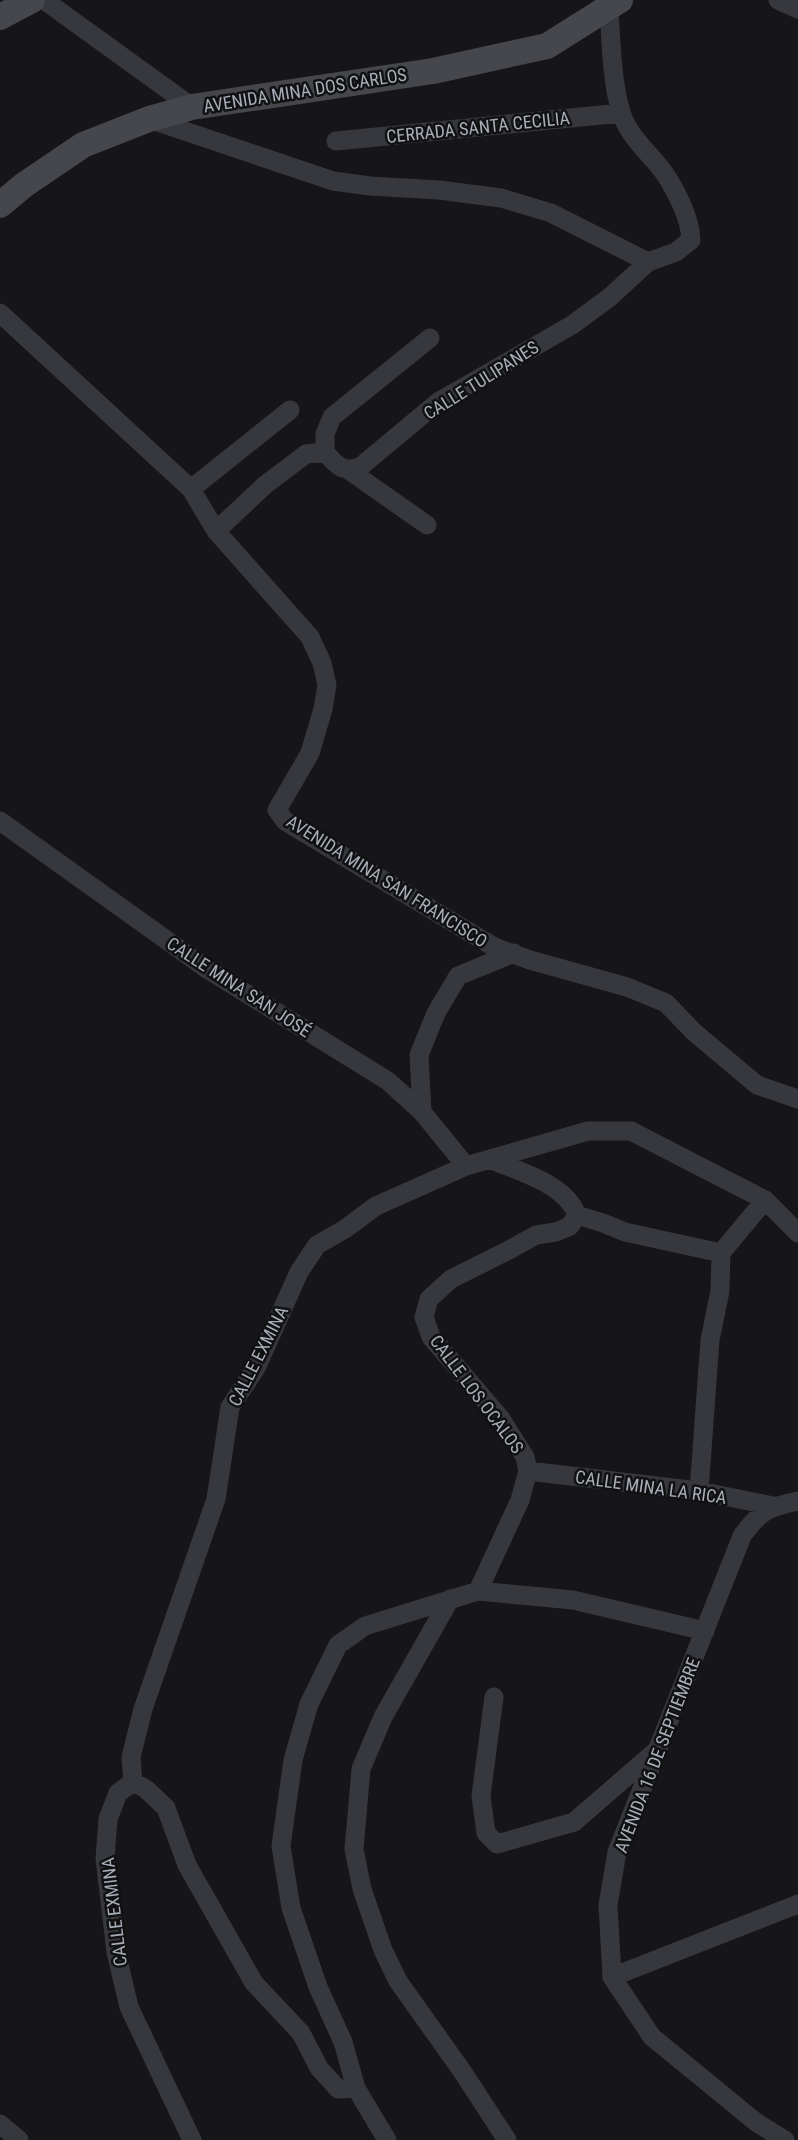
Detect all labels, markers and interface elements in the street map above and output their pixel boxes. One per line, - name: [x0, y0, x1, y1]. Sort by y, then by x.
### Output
- street label: AVENIDA MINA DOS CARLOS: [202, 64, 408, 116]
- street label: CERRADA SANTA CECILIA: [385, 107, 571, 147]
- street label: CALLE TULIPANES: [420, 336, 542, 424]
- street label: AVENIDA MINA SAN FRANCISCO: [283, 810, 491, 952]
- street label: CALLE MINA SAN JOSÉ: [163, 933, 315, 1041]
- street label: CALLE EXMINA: [224, 1302, 292, 1410]
- street label: CALLE LOS OCALOS: [426, 1331, 528, 1457]
- street label: CALLE MINA LA RICA: [574, 1466, 729, 1508]
- street label: AVENIDA 16 DE SEPTIEMBRE: [610, 1654, 704, 1855]
- street label: CALLE EXMINA: [97, 1856, 131, 1968]

